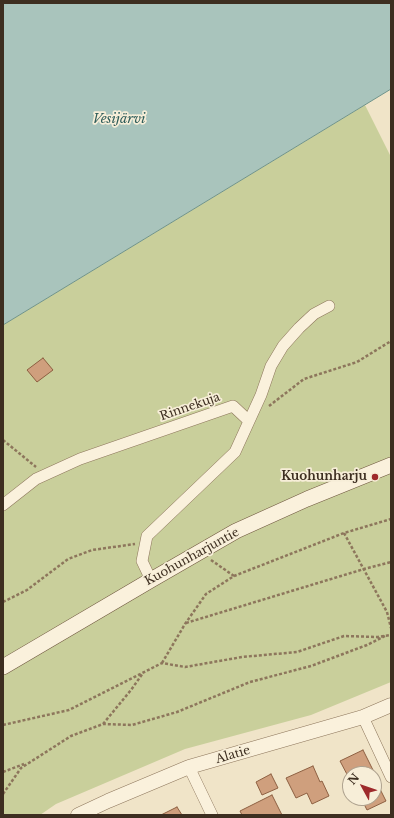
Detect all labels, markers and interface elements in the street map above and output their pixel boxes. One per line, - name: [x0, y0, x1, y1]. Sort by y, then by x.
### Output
- water label: Vesijärvi: [93, 111, 145, 127]
- street label: Rinnekuja: [158, 390, 222, 424]
- place label: Kuohunharju: [281, 470, 367, 484]
- marker: Kuohunharju: [370, 472, 380, 482]
- street label: Kuohunharjuntie: [142, 525, 242, 589]
- street label: Alatie: [214, 743, 252, 767]
- north arrow: [342, 766, 382, 806]
- text: N: [345, 770, 362, 787]

